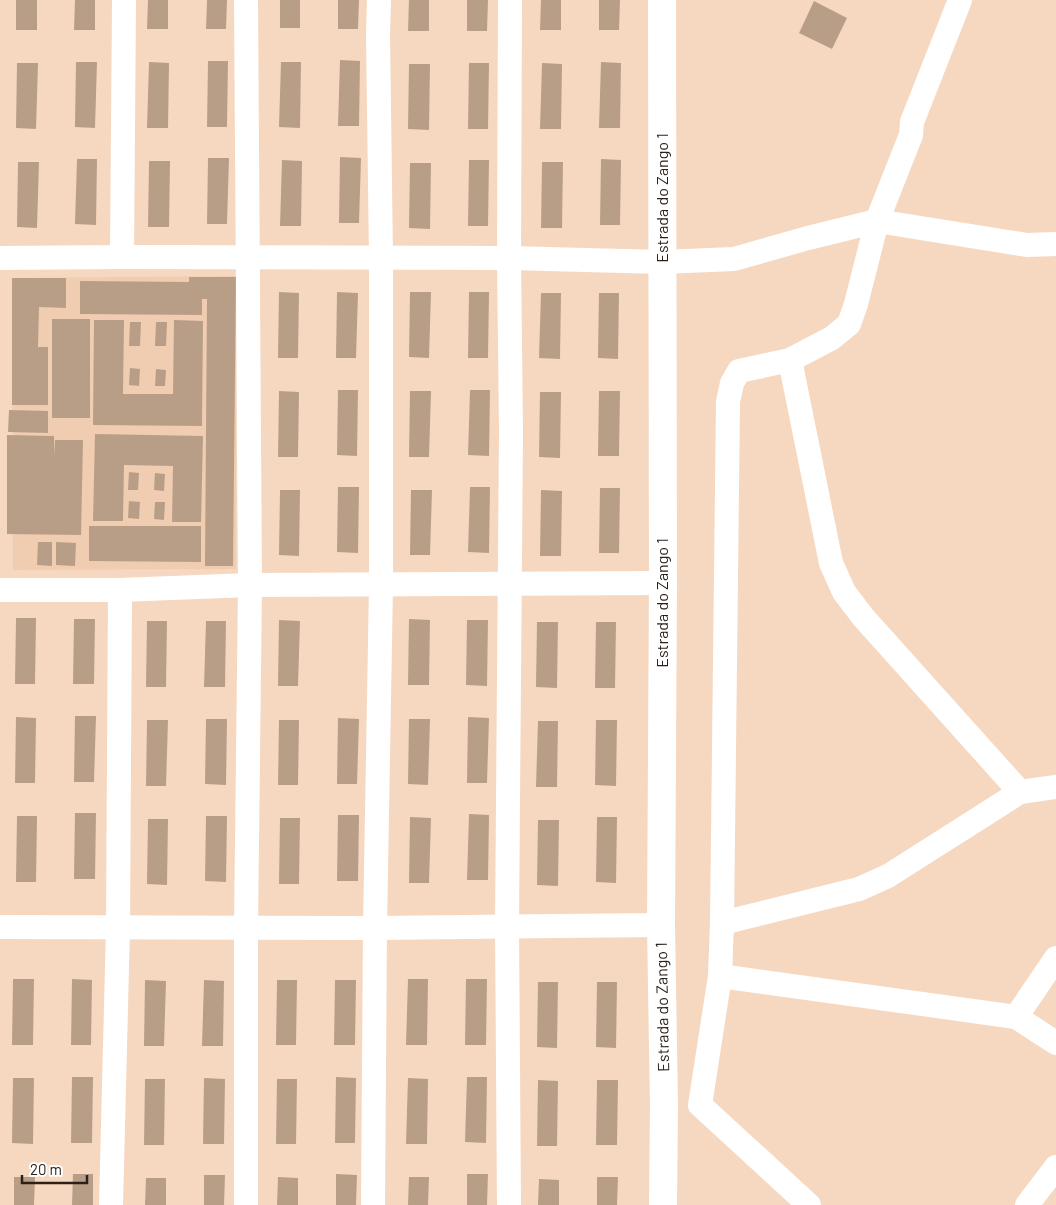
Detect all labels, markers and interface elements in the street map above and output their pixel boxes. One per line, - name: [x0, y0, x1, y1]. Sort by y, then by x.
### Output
- street label: Estrada do Zango 1: [652, 133, 671, 263]
- street label: Estrada do Zango 1: [652, 538, 671, 668]
- street label: Estrada do Zango 1: [651, 942, 672, 1072]
- scale bar: [22, 1152, 88, 1184]
- text: 20 m: [30, 1160, 62, 1178]

